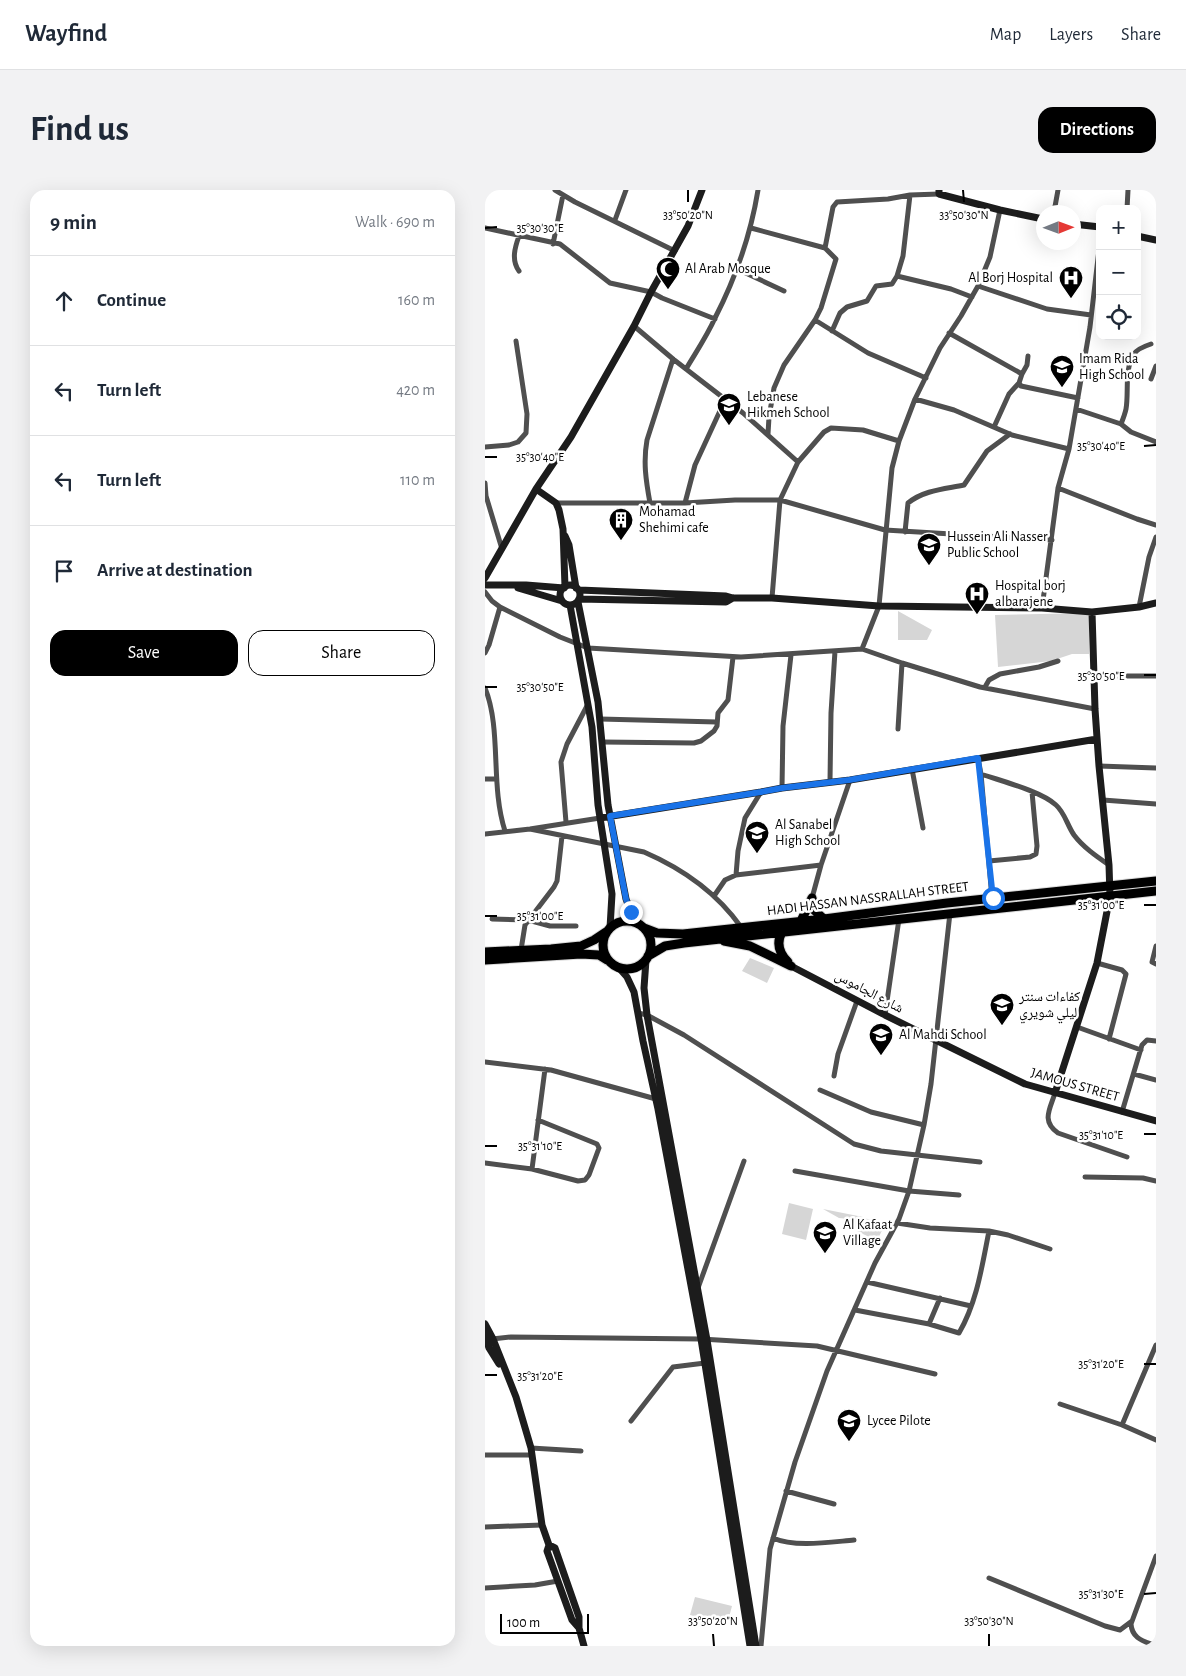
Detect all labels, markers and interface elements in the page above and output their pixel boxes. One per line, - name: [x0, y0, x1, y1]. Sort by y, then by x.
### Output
- text: Wayfind: [25, 22, 107, 46]
- text: Map: [990, 26, 1021, 44]
- text: Layers: [1049, 26, 1093, 44]
- text: Share: [1121, 26, 1161, 44]
- button: Directions: [1038, 107, 1156, 153]
- text: Find us: [30, 112, 129, 147]
- north arrow: [1036, 205, 1081, 250]
- map controls: [1096, 205, 1141, 340]
- button: +: [1096, 205, 1141, 250]
- text: 33°50'20"N: [663, 209, 713, 221]
- text: 33°50'30"N: [939, 209, 989, 221]
- text: 9 min: [50, 212, 97, 233]
- text: Walk · 690 m: [355, 214, 435, 230]
- text: 35°30'30"E: [516, 222, 564, 234]
- button: −: [1096, 250, 1141, 295]
- mosque icon: Al Arab Mosque: [655, 256, 681, 290]
- place label: Al Arab Mosque: [685, 262, 771, 276]
- hospital icon: Al Borj Hospital: [1058, 265, 1084, 299]
- place label: Al Borj Hospital: [968, 271, 1053, 285]
- icon: ahead: [50, 287, 78, 315]
- text: Continue: [97, 291, 166, 310]
- text: 160 m: [398, 292, 435, 308]
- button: locate: [1096, 295, 1141, 340]
- place label: Imam Rida High School: [1079, 352, 1145, 382]
- school or university icon: Imam Rida High School: [1049, 354, 1075, 388]
- icon: left: [50, 377, 78, 405]
- text: Turn left: [97, 381, 161, 400]
- text: 420 m: [396, 382, 435, 398]
- place label: Lebanese Hikmeh School: [747, 390, 830, 420]
- school or university icon: Lebanese Hikmeh School: [716, 392, 742, 426]
- text: 35°30'40"E: [1077, 440, 1125, 452]
- text: 35°30'40"E: [516, 451, 564, 463]
- icon: left: [50, 467, 78, 495]
- text: Turn left: [97, 471, 161, 490]
- text: 110 m: [400, 472, 435, 488]
- place label: Mohamad Shehimi cafe: [639, 505, 709, 535]
- building icon: Mohamad Shehimi cafe: [608, 507, 634, 541]
- place label: Hussein Ali Nasser Public School: [947, 530, 1048, 560]
- school or university icon: Hussein Ali Nasser Public School: [916, 532, 942, 566]
- icon: arrive: [50, 557, 78, 585]
- text: Arrive at destination: [97, 561, 253, 580]
- place label: Hospital borj albarajene: [995, 579, 1066, 609]
- hospital icon: Hospital borj albarajene: [964, 581, 990, 615]
- button: Save: [50, 630, 238, 676]
- button: Share: [248, 630, 435, 676]
- text: 35°30'50"E: [1077, 670, 1125, 682]
- text: 35°30'50"E: [516, 681, 564, 693]
- place label: Al Sanabel High School: [775, 818, 841, 848]
- school or university icon: Al Sanabel High School: [744, 820, 770, 854]
- street label: HADI HASSAN NASSRALLAH STREET: [766, 880, 970, 918]
- route start: [982, 887, 1005, 910]
- text: 35°31'00"E: [1078, 899, 1124, 911]
- route end: [620, 901, 643, 924]
- text: 35°31'00"E: [517, 910, 563, 922]
- street label: شارع الجاموس: [832, 968, 905, 1018]
- place label: كفاءات سنتر ليلي شويري: [1018, 990, 1081, 1024]
- school or university icon: كفاءات سنتر ليلي شويري: [989, 992, 1015, 1026]
- school or university icon: Al Mahdi School: [868, 1022, 894, 1056]
- place label: Al Mahdi School: [899, 1028, 987, 1042]
- street label: JAMOUS STREET: [1029, 1066, 1121, 1104]
- text: 35°31'10"E: [1079, 1129, 1123, 1141]
- text: 35°31'10"E: [518, 1140, 562, 1152]
- place label: Al Kafaat Village: [843, 1218, 893, 1248]
- school or university icon: Al Kafaat Village: [812, 1220, 838, 1254]
- text: 35°31'20"E: [1078, 1358, 1124, 1370]
- text: 35°31'20"E: [517, 1370, 563, 1382]
- school or university icon: Lycee Pilote: [836, 1408, 862, 1442]
- place label: Lycee Pilote: [867, 1414, 931, 1428]
- text: 35°31'30"E: [1079, 1588, 1124, 1600]
- scale bar: [500, 1611, 589, 1634]
- text: 33°50'20"N: [688, 1615, 738, 1627]
- text: 33°50'30"N: [964, 1615, 1014, 1627]
- text: 100 m: [507, 1616, 540, 1630]

